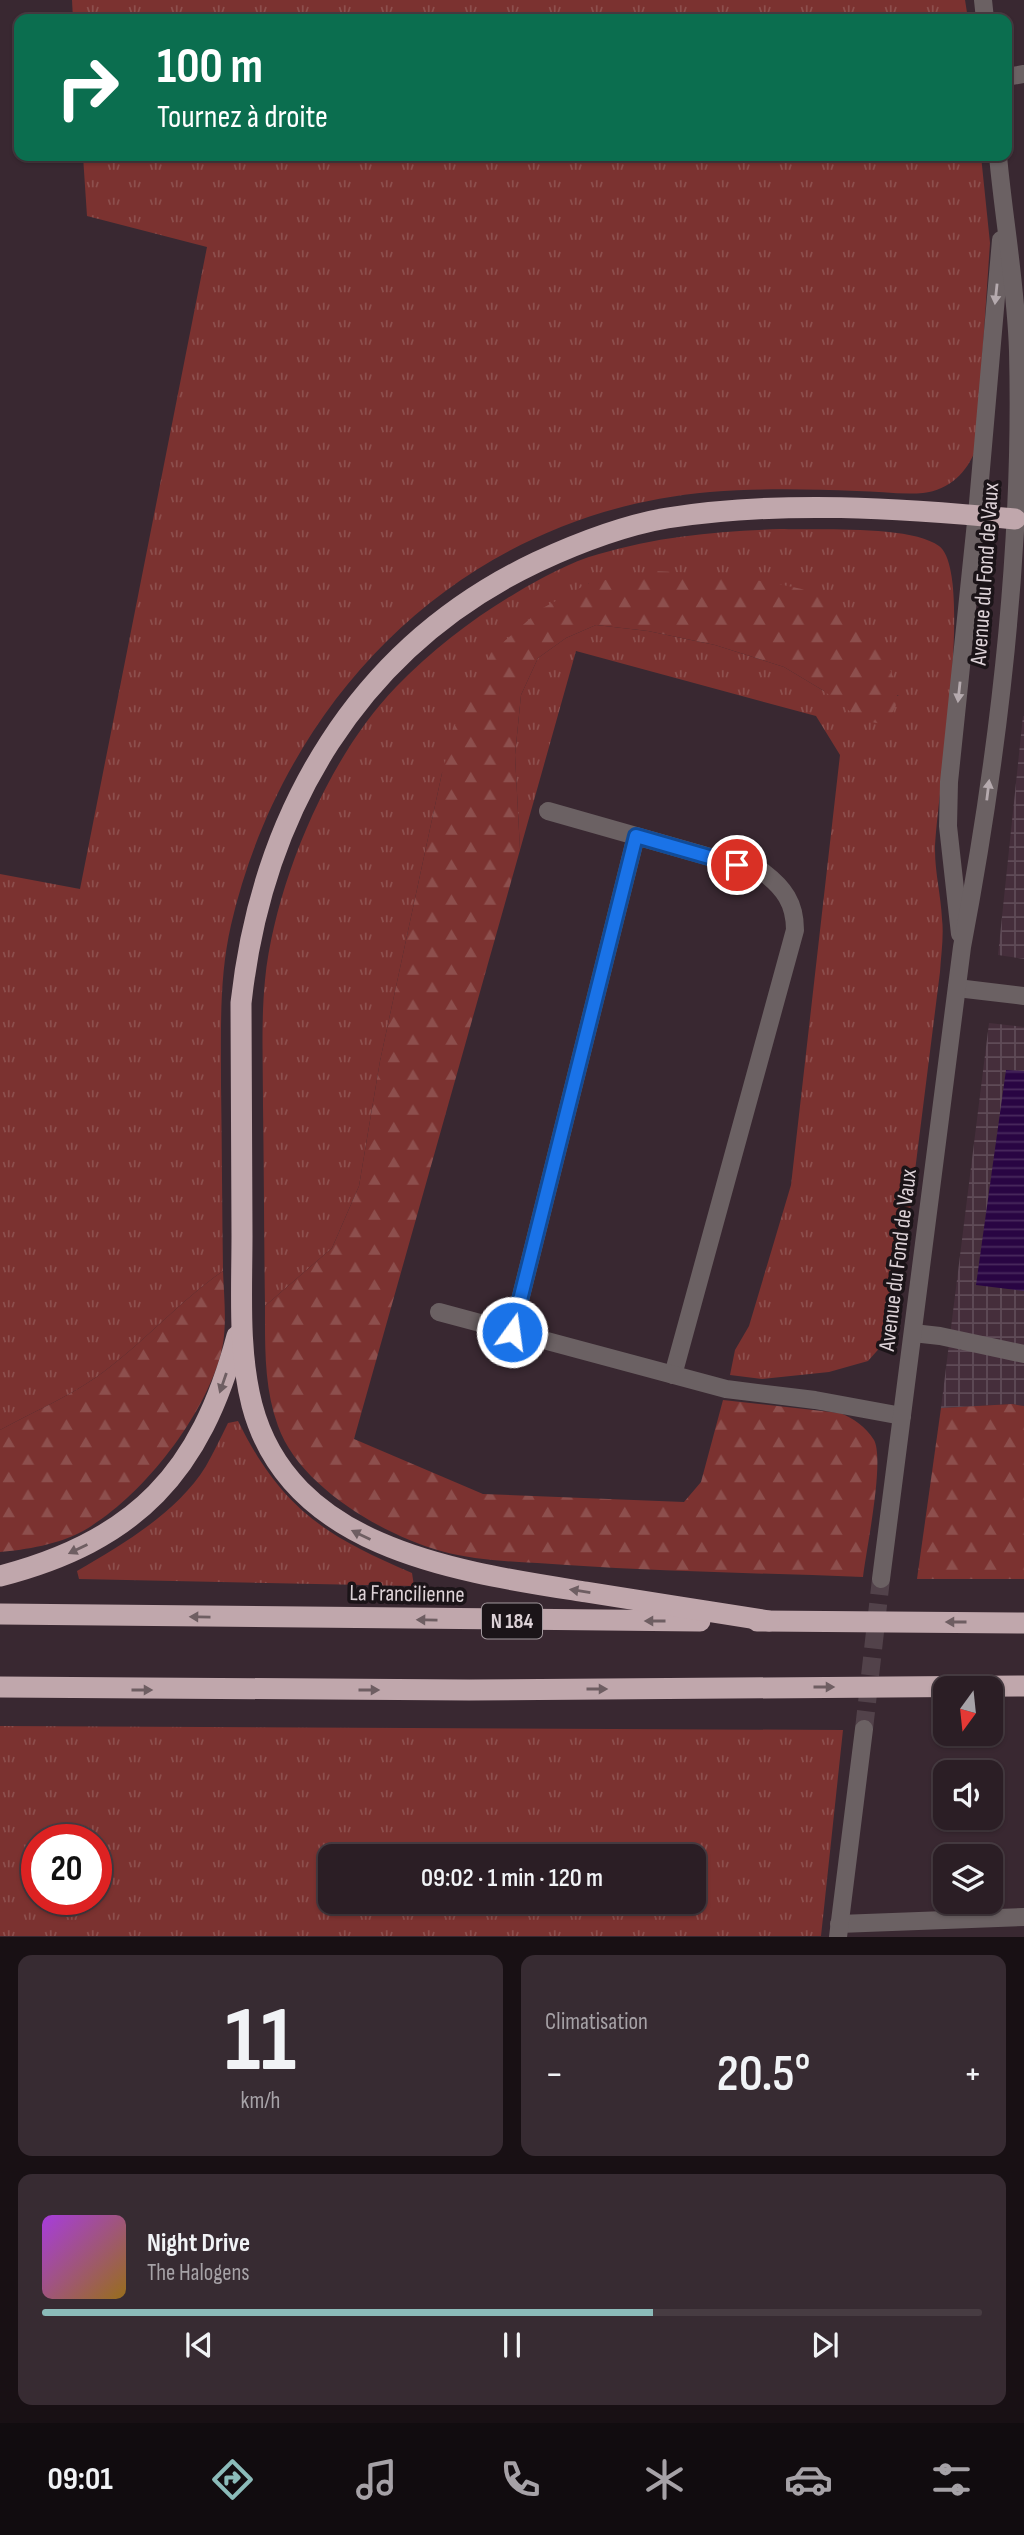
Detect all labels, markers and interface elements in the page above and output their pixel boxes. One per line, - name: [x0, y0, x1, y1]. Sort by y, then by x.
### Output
- text: 100 m: [157, 38, 263, 97]
- icon: right: [42, 42, 133, 133]
- text: Tournez à droite: [157, 98, 328, 137]
- one-way arrow: [990, 284, 1001, 306]
- street label: Avenue du Fond de Vaux: [965, 481, 1005, 667]
- one-way arrow: [953, 681, 964, 703]
- one-way arrow: [982, 779, 993, 801]
- pin: [707, 835, 767, 895]
- icon: arrive: [718, 846, 756, 884]
- street label: Avenue du Fond de Vaux: [873, 1167, 923, 1354]
- position arrow: [475, 1295, 549, 1369]
- one-way arrow: [218, 1372, 229, 1393]
- one-way arrow: [351, 1529, 371, 1540]
- one-way arrow: [68, 1543, 88, 1555]
- street label: La Francilienne: [349, 1579, 465, 1609]
- one-way arrow: [569, 1585, 591, 1596]
- road number: N 184: [482, 1604, 542, 1638]
- one-way arrow: [189, 1611, 211, 1623]
- one-way arrow: [416, 1614, 438, 1626]
- one-way arrow: [644, 1615, 666, 1627]
- one-way arrow: [945, 1616, 967, 1628]
- north arrow: [933, 1676, 1003, 1746]
- map controls: [933, 1676, 1003, 1914]
- one-way arrow: [813, 1681, 835, 1693]
- one-way arrow: [586, 1683, 608, 1695]
- one-way arrow: [131, 1684, 153, 1696]
- one-way arrow: [358, 1684, 380, 1696]
- button: sound: [933, 1760, 1003, 1830]
- speed limit sign: 20: [21, 1824, 112, 1915]
- button: layers: [933, 1844, 1003, 1914]
- text: 09:02 · 1 min · 120 m: [421, 1863, 603, 1894]
- text: 11: [225, 1987, 296, 2096]
- text: Climatisation: [545, 2008, 648, 2036]
- text: 20.5°: [717, 2043, 810, 2106]
- text: −: [545, 2052, 564, 2097]
- text: +: [963, 2052, 982, 2097]
- text: km/h: [241, 2087, 280, 2115]
- text: Night Drive: [147, 2228, 250, 2259]
- text: The Halogens: [147, 2259, 250, 2287]
- icon: previous: [180, 2326, 218, 2364]
- icon: pause: [493, 2326, 531, 2364]
- icon: next: [806, 2326, 844, 2364]
- icon: directions: [208, 2455, 257, 2504]
- icon: music: [352, 2455, 401, 2504]
- icon: phone: [496, 2455, 545, 2504]
- icon: climate: [640, 2455, 689, 2504]
- icon: car: [784, 2455, 833, 2504]
- icon: filters: [927, 2455, 976, 2504]
- text: 09:01: [47, 2460, 113, 2499]

